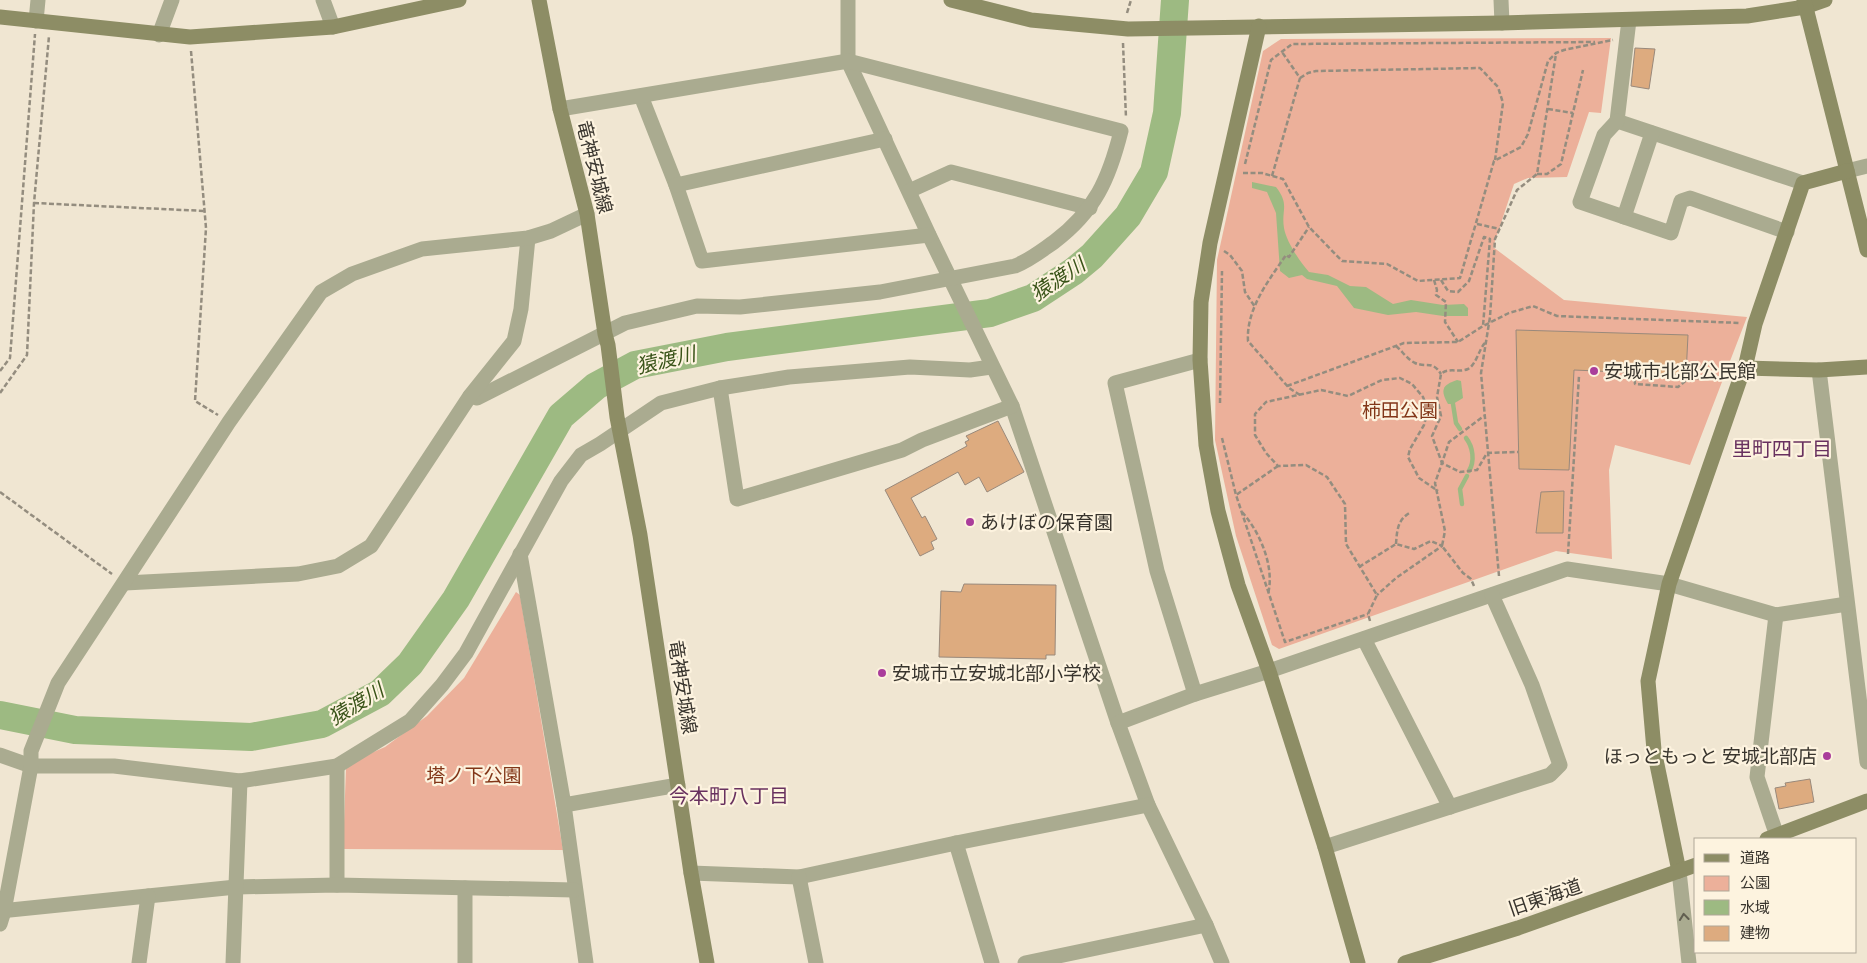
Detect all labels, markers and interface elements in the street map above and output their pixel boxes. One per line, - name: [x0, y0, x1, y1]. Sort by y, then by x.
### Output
- street label: 竜神安城線: [570, 117, 621, 216]
- water label: 猿渡川: [1024, 248, 1093, 308]
- water label: 猿渡川: [633, 337, 701, 381]
- place label: 安城市北部公民館: [1604, 356, 1756, 385]
- marker: 安城市北部公民館: [1588, 365, 1600, 377]
- park label: 柿田公園: [1362, 395, 1438, 424]
- district label: 里町四丁目: [1732, 433, 1832, 464]
- place label: あけぼの保育園: [980, 507, 1113, 536]
- marker: あけぼの保育園: [964, 516, 976, 528]
- street label: 竜神安城線: [662, 638, 705, 736]
- place label: 安城市立安城北部小学校: [892, 658, 1101, 687]
- marker: 安城市立安城北部小学校: [876, 667, 888, 679]
- water label: 猿渡川: [322, 674, 391, 732]
- place label: ほっともっと 安城北部店: [1604, 741, 1817, 770]
- marker: ほっともっと 安城北部店: [1821, 750, 1833, 762]
- park label: 塔ノ下公園: [426, 760, 522, 789]
- district label: 今本町八丁目: [669, 780, 789, 811]
- legend: [1694, 838, 1857, 953]
- text: 道路: [1740, 846, 1770, 869]
- street label: 旧東海道: [1504, 870, 1585, 923]
- text: 公園: [1740, 871, 1770, 894]
- text: 水域: [1740, 896, 1770, 919]
- one-way arrow: [1679, 913, 1690, 921]
- text: 建物: [1740, 921, 1770, 944]

